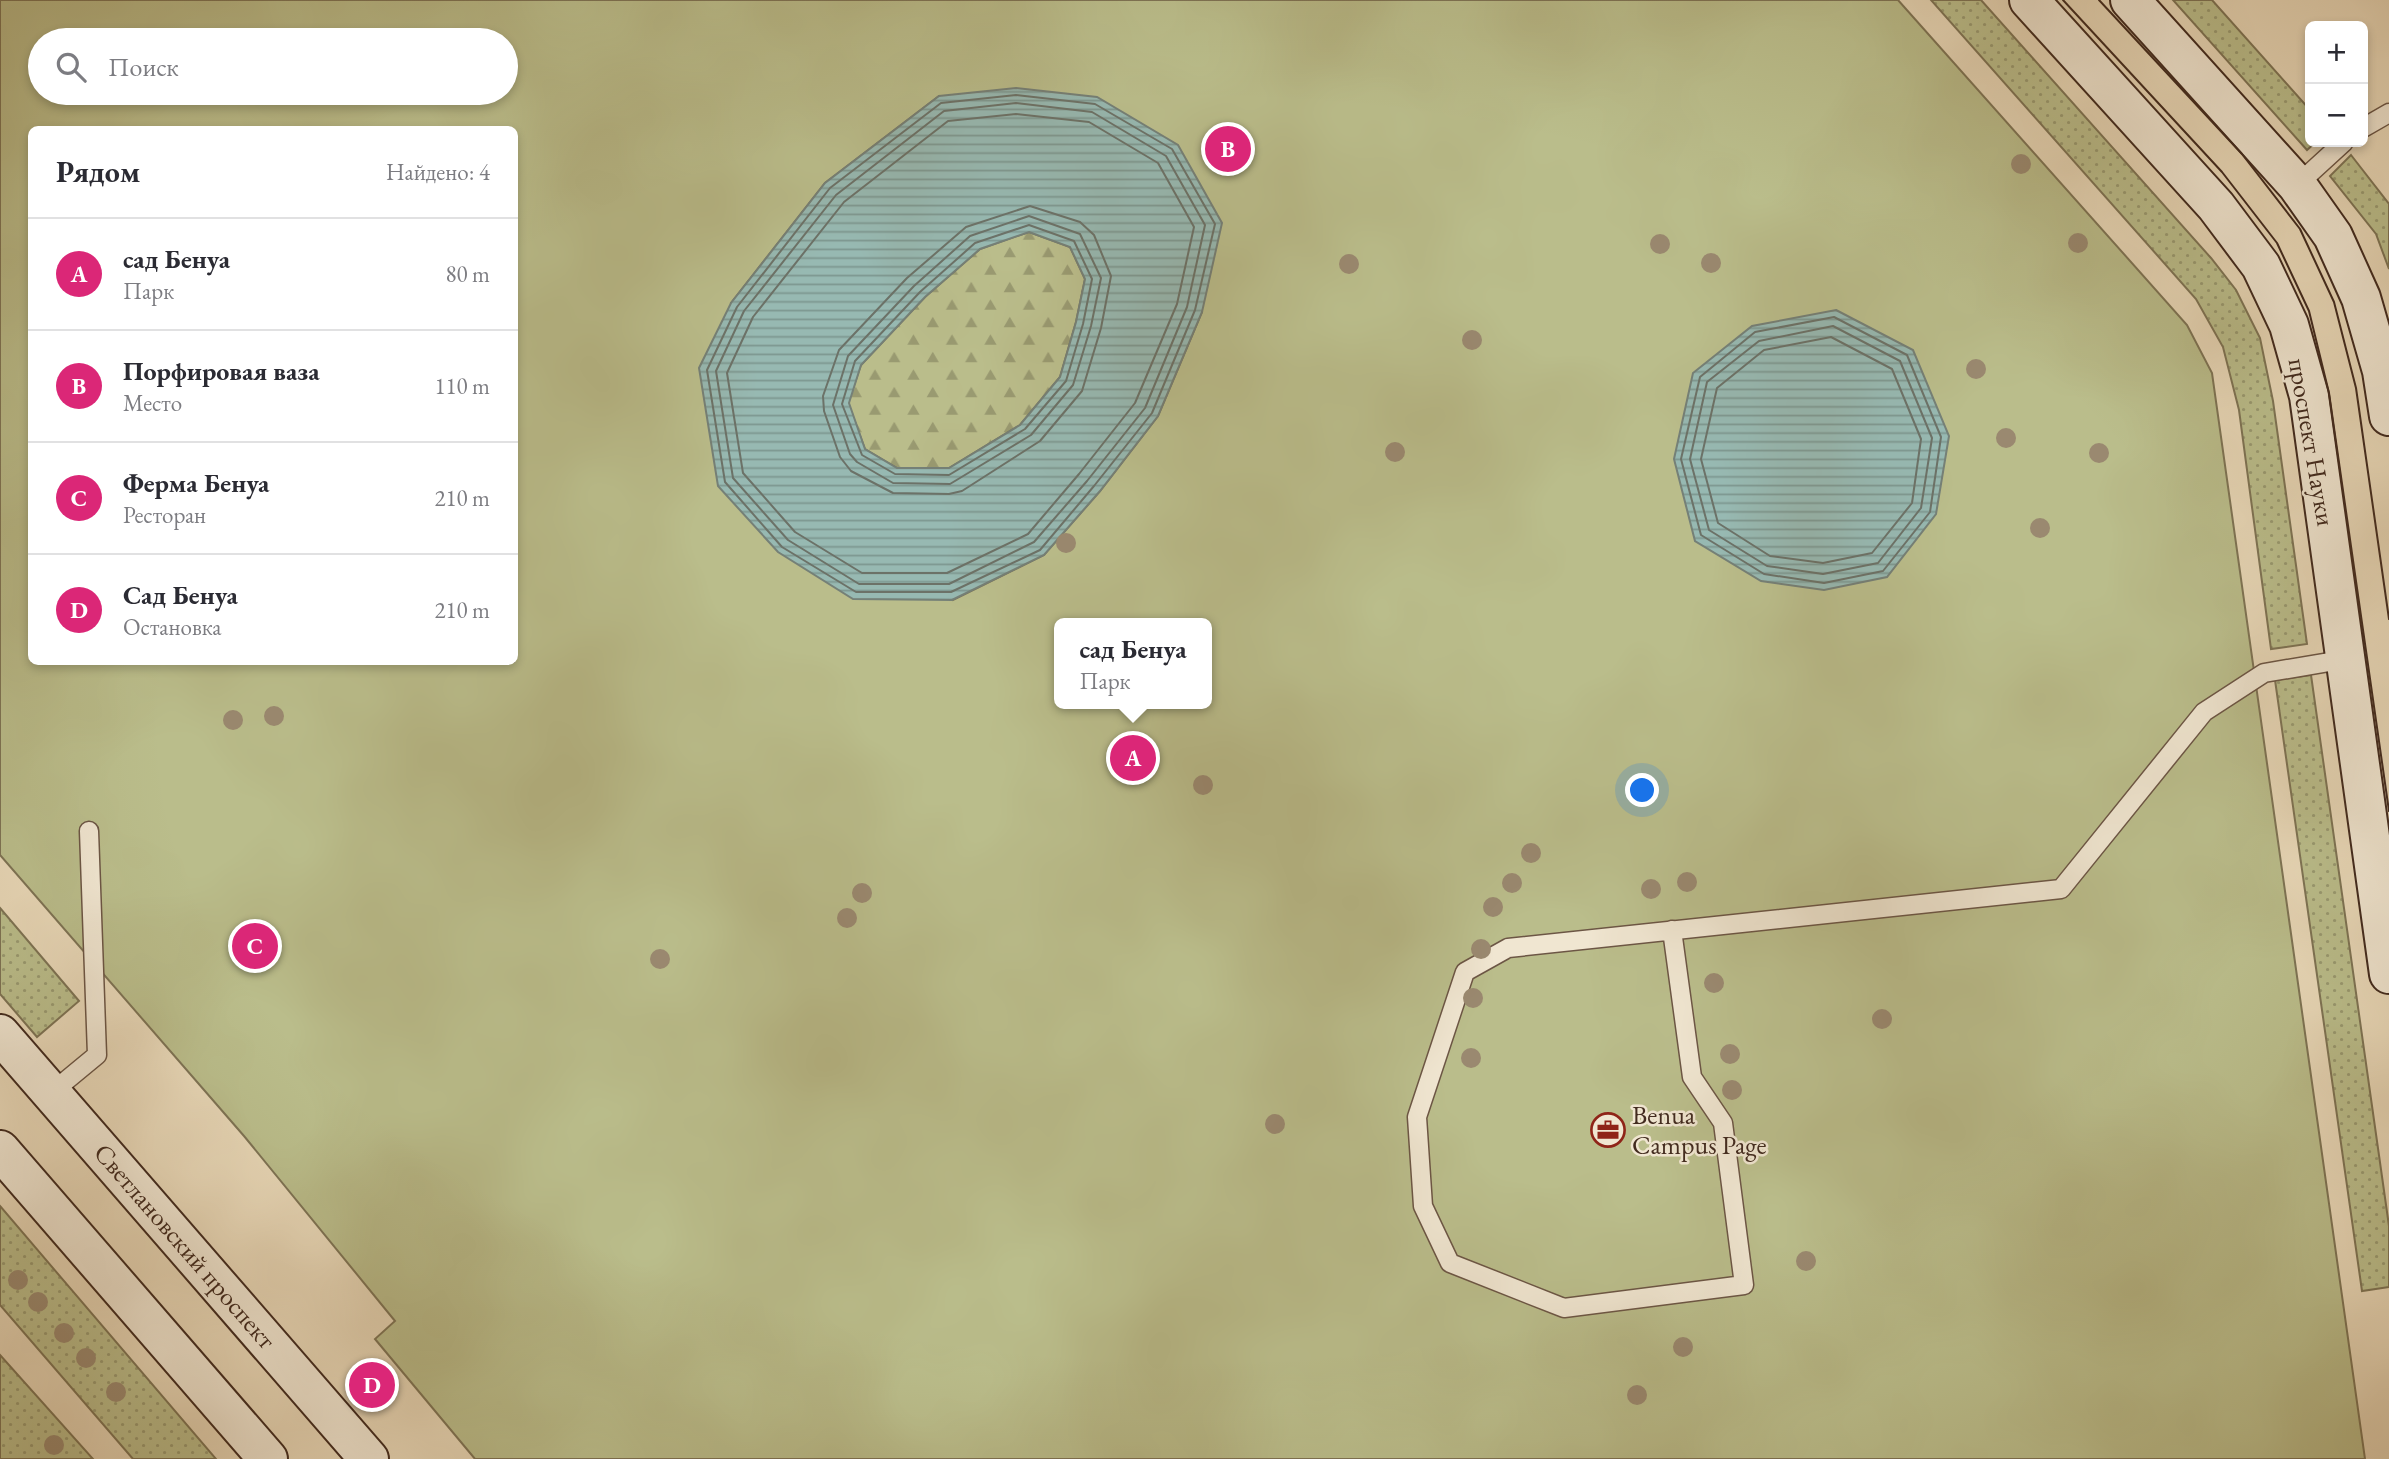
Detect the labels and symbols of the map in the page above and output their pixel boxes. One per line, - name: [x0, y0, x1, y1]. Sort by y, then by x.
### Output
- pin: B: [1205, 123, 1251, 175]
- street label: проспект Науки: [2281, 355, 2344, 529]
- pin: A: [1110, 732, 1156, 784]
- your location: [1625, 773, 1659, 807]
- pin: C: [232, 920, 278, 972]
- place label: Benua Campus Page: [1632, 1098, 1767, 1162]
- office icon: Benua Campus Page: [1589, 1111, 1627, 1149]
- street label: Светлановский проспект: [86, 1136, 284, 1356]
- pin: D: [349, 1359, 395, 1411]

